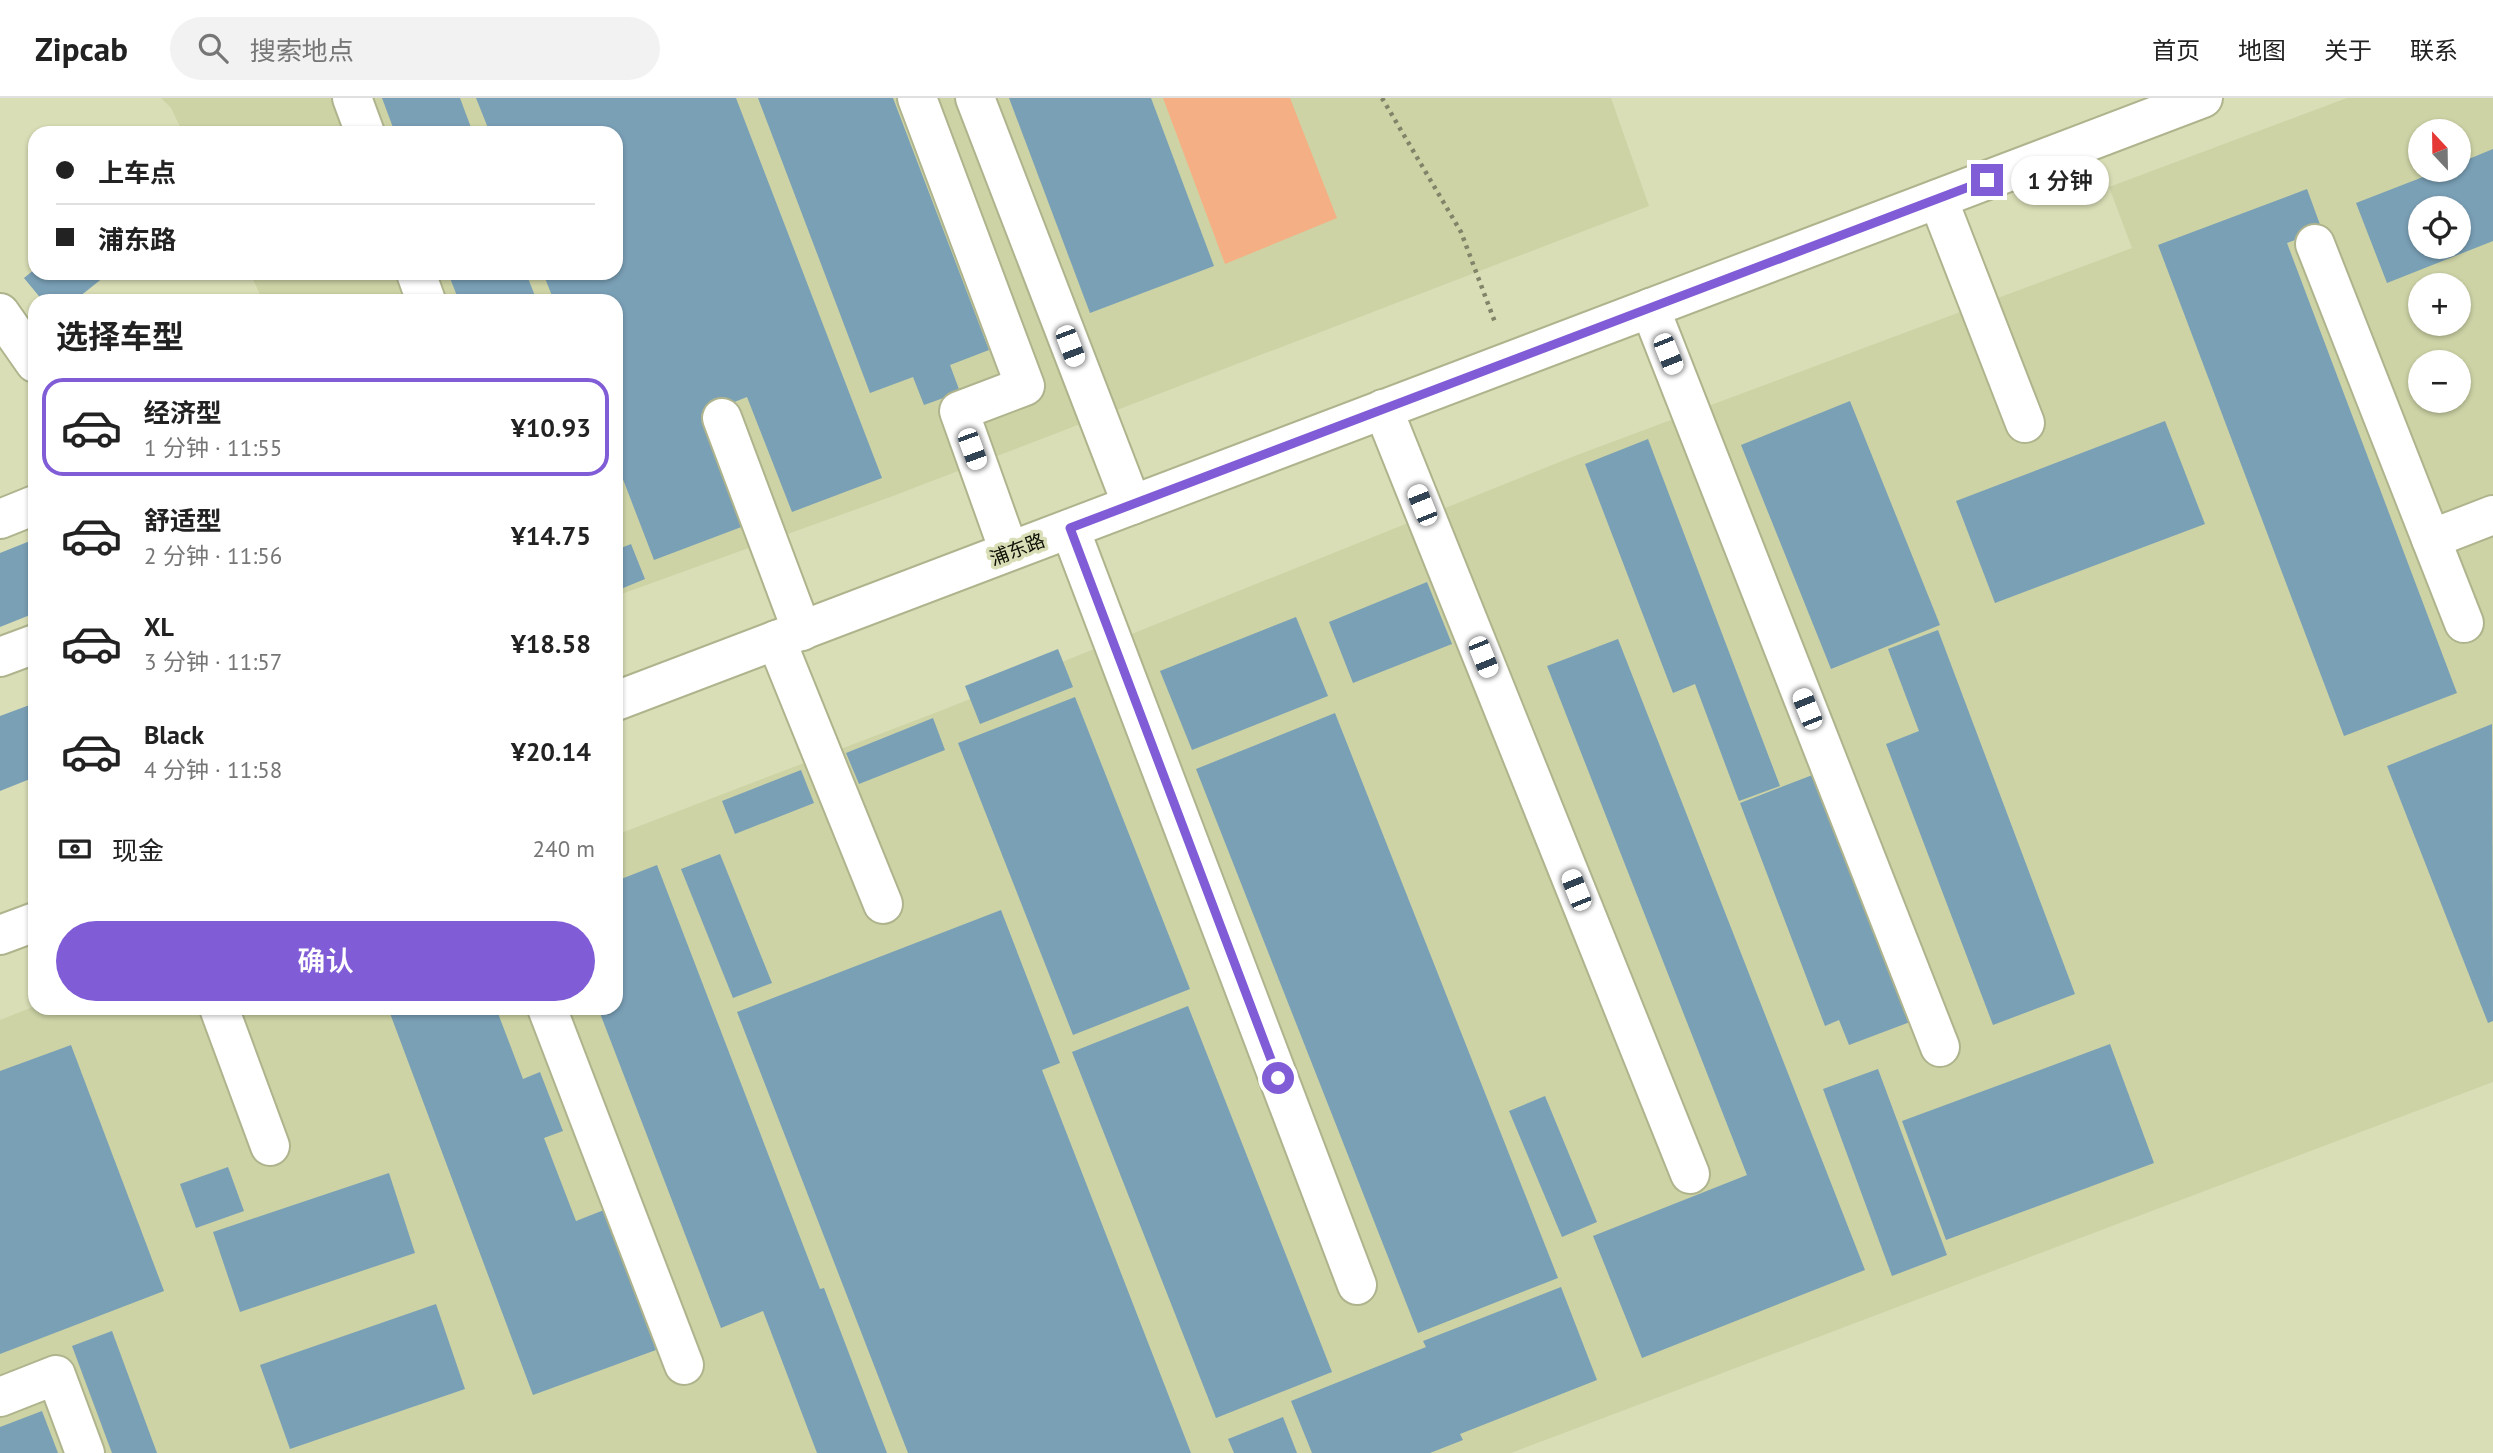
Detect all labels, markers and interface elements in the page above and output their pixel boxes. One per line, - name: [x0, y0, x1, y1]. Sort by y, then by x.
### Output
- search box: [170, 17, 660, 80]
- text: Zipcab: [35, 27, 128, 70]
- icon: search: [194, 29, 232, 67]
- text: 搜索地点: [250, 34, 354, 67]
- text: 首页: [2152, 35, 2200, 66]
- text: 地图: [2238, 35, 2286, 66]
- text: 关于: [2324, 35, 2372, 66]
- text: 联系: [2410, 35, 2458, 66]
- north arrow: [2408, 119, 2471, 182]
- map controls: [2408, 119, 2471, 413]
- callout: 1 分钟: [2011, 155, 2110, 204]
- text: 上车点: [98, 156, 176, 189]
- route end: [1971, 164, 2003, 196]
- text: 1 分钟: [2028, 166, 2092, 195]
- button: locate: [2408, 196, 2471, 259]
- text: 浦东路: [98, 223, 176, 256]
- button: +: [2408, 273, 2471, 336]
- text: 选择车型: [56, 315, 184, 357]
- car: [1053, 323, 1088, 369]
- car: [1651, 331, 1686, 377]
- button: −: [2408, 350, 2471, 413]
- icon: car: [60, 396, 123, 459]
- text: 经济型: [144, 396, 222, 429]
- text: ¥10.93: [511, 411, 591, 444]
- car: [955, 426, 990, 472]
- text: 1 分钟 · 11:55: [144, 433, 282, 462]
- car: [1405, 482, 1440, 528]
- icon: car: [60, 504, 123, 567]
- text: 舒适型: [144, 504, 222, 537]
- text: ¥14.75: [511, 519, 591, 552]
- street label: 浦东路: [986, 528, 1048, 570]
- text: 2 分钟 · 11:56: [144, 541, 282, 570]
- text: XL: [144, 610, 174, 643]
- icon: car: [60, 612, 123, 675]
- text: ¥18.58: [511, 627, 591, 660]
- car: [1466, 634, 1501, 680]
- text: 3 分钟 · 11:57: [144, 647, 282, 676]
- car: [1790, 686, 1825, 732]
- text: Black: [144, 718, 204, 751]
- icon: car: [60, 720, 123, 783]
- text: ¥20.14: [511, 735, 591, 768]
- text: 4 分钟 · 11:58: [144, 755, 282, 784]
- icon: cash: [56, 830, 94, 868]
- text: 现金: [112, 834, 164, 867]
- text: 240 m: [533, 834, 595, 863]
- car: [1559, 867, 1594, 913]
- button: 确认: [56, 921, 595, 1001]
- route start: [1262, 1062, 1294, 1094]

